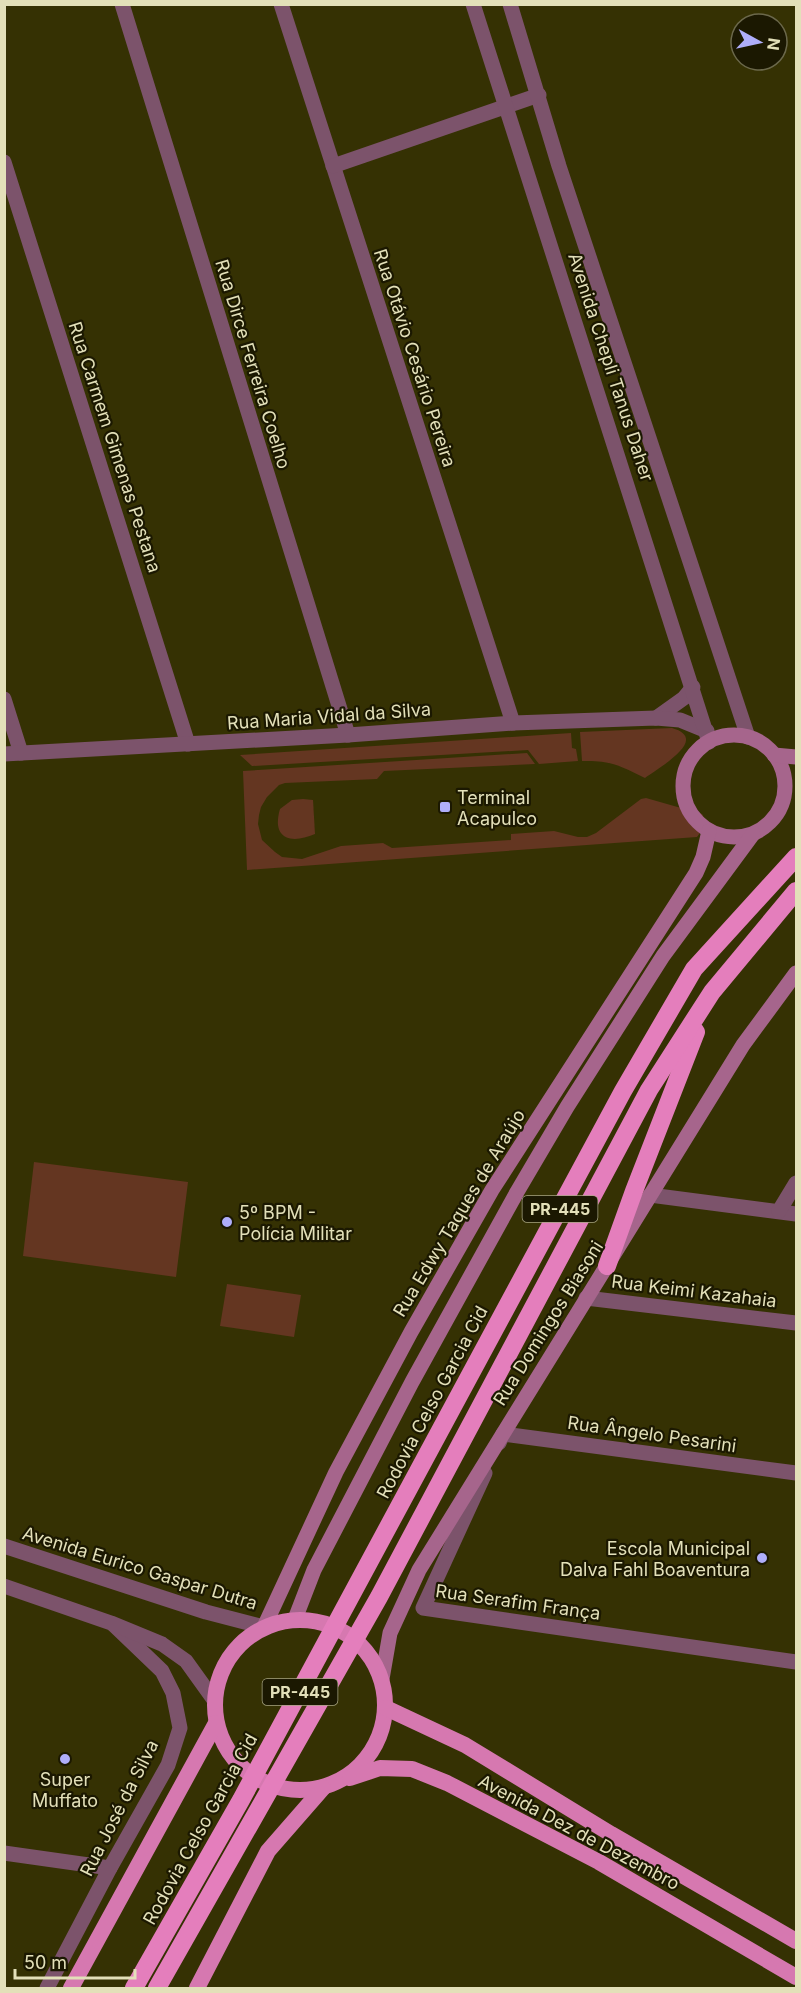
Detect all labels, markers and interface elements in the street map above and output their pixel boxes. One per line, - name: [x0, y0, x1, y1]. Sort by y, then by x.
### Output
- north arrow: [729, 12, 789, 72]
- text: N: [763, 37, 785, 52]
- street label: Rua Otávio Cesário Pereira: [370, 246, 460, 470]
- street label: Avenida Chepli Tanus Daher: [564, 250, 658, 484]
- street label: Rua Dirce Ferreira Coelho: [211, 257, 295, 471]
- street label: Rua Carmem Gimenas Pestana: [64, 319, 166, 575]
- street label: Rua Maria Vidal da Silva: [226, 698, 432, 734]
- place label: Terminal Acapulco: [457, 787, 537, 829]
- marker: Terminal Acapulco: [438, 800, 452, 814]
- street label: Rua Edwy Taques de Araújo: [389, 1106, 529, 1320]
- road number: PR-445: [522, 1196, 598, 1222]
- place label: 5º BPM - Polícia Militar: [239, 1202, 352, 1244]
- marker: 5º BPM - Polícia Militar: [220, 1215, 234, 1229]
- street label: Rua Domingos Biasoni: [489, 1237, 607, 1409]
- street label: Rua Keimi Kazahaia: [610, 1270, 778, 1312]
- street label: Rodovia Celso Garcia Cid: [372, 1302, 492, 1502]
- street label: Rua Ângelo Pesarini: [566, 1411, 738, 1456]
- street label: Avenida Eurico Gaspar Dutra: [20, 1522, 260, 1614]
- place label: Escola Municipal Dalva Fahl Boaventura: [560, 1538, 750, 1580]
- marker: Escola Municipal Dalva Fahl Boaventura: [755, 1551, 769, 1565]
- street label: Rua Serafim França: [434, 1580, 602, 1624]
- road number: PR-445: [262, 1679, 338, 1705]
- street label: Rodovia Celso Garcia Cid: [139, 1730, 261, 1928]
- street label: Rua José da Silva: [76, 1736, 162, 1880]
- marker: Super Muffato: [58, 1752, 72, 1766]
- place label: Super Muffato: [32, 1769, 98, 1811]
- street label: Avenida Dez de Dezembro: [475, 1770, 683, 1894]
- scale bar: [15, 1942, 135, 1980]
- text: 50 m: [24, 1952, 67, 1973]

